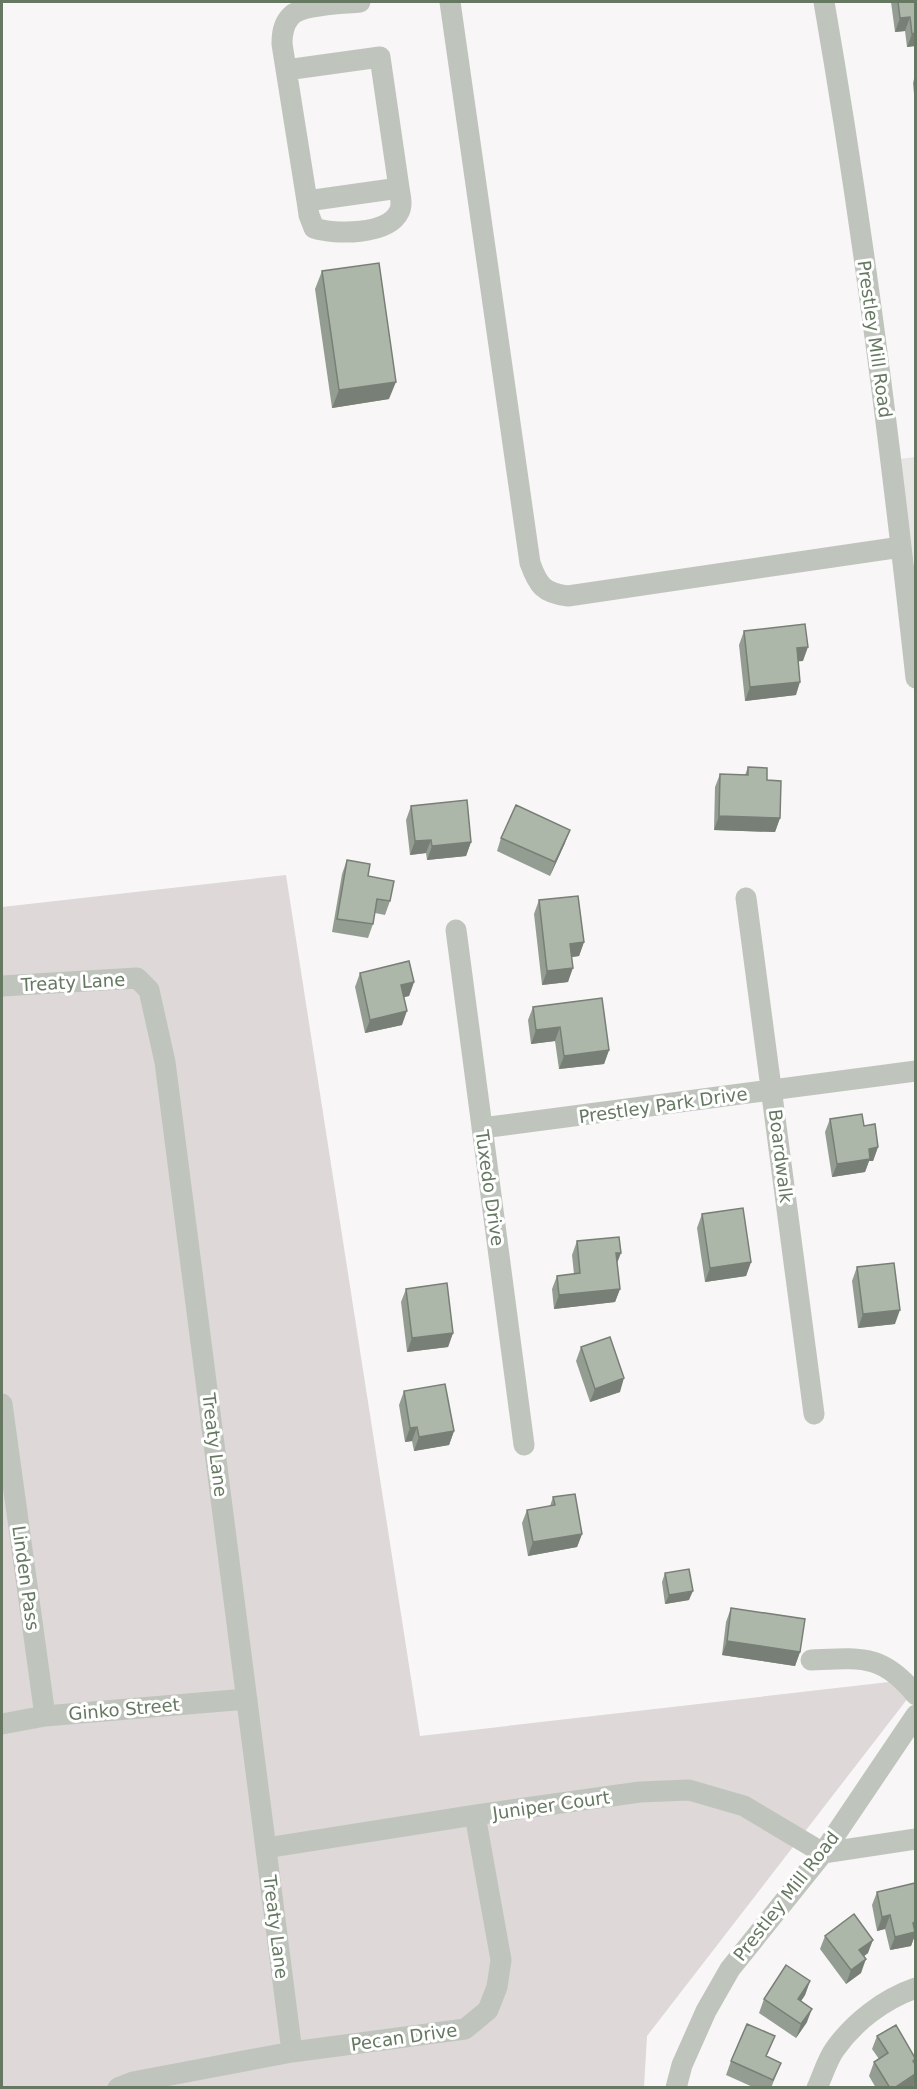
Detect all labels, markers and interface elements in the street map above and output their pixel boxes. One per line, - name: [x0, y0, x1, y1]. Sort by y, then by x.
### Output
- street label: Prestley Mill Road: [854, 259, 896, 419]
- street label: Treaty Lane: [19, 969, 126, 995]
- street label: Prestley Park Drive: [577, 1083, 749, 1127]
- street label: Boardwalk: [765, 1108, 797, 1205]
- street label: Tuxedo Drive: [471, 1128, 509, 1247]
- street label: Treaty Lane: [198, 1391, 232, 1498]
- street label: Linden Pass: [8, 1524, 44, 1632]
- street label: Ginko Street: [68, 1694, 180, 1724]
- street label: Juniper Court: [490, 1786, 611, 1824]
- street label: Prestley Mill Road: [729, 1827, 843, 1965]
- street label: Treaty Lane: [259, 1873, 293, 1980]
- street label: Pecan Drive: [349, 2019, 459, 2055]

